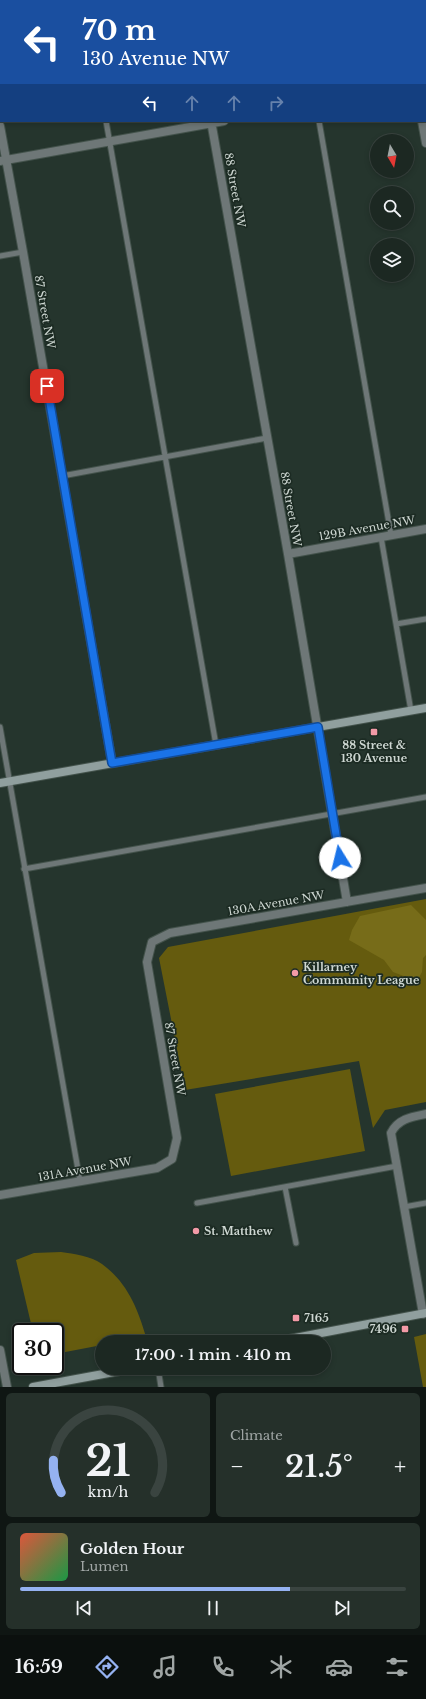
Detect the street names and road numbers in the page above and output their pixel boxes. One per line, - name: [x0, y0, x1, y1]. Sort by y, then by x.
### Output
- street label: 88 Street NW: [222, 152, 249, 229]
- street label: 87 Street NW: [32, 274, 59, 351]
- street label: 88 Street NW: [278, 471, 305, 548]
- street label: 129B Avenue NW: [318, 512, 417, 543]
- street label: 130A Avenue NW: [227, 887, 327, 918]
- street label: 87 Street NW: [162, 1021, 189, 1098]
- street label: 131A Avenue NW: [37, 1154, 134, 1184]

